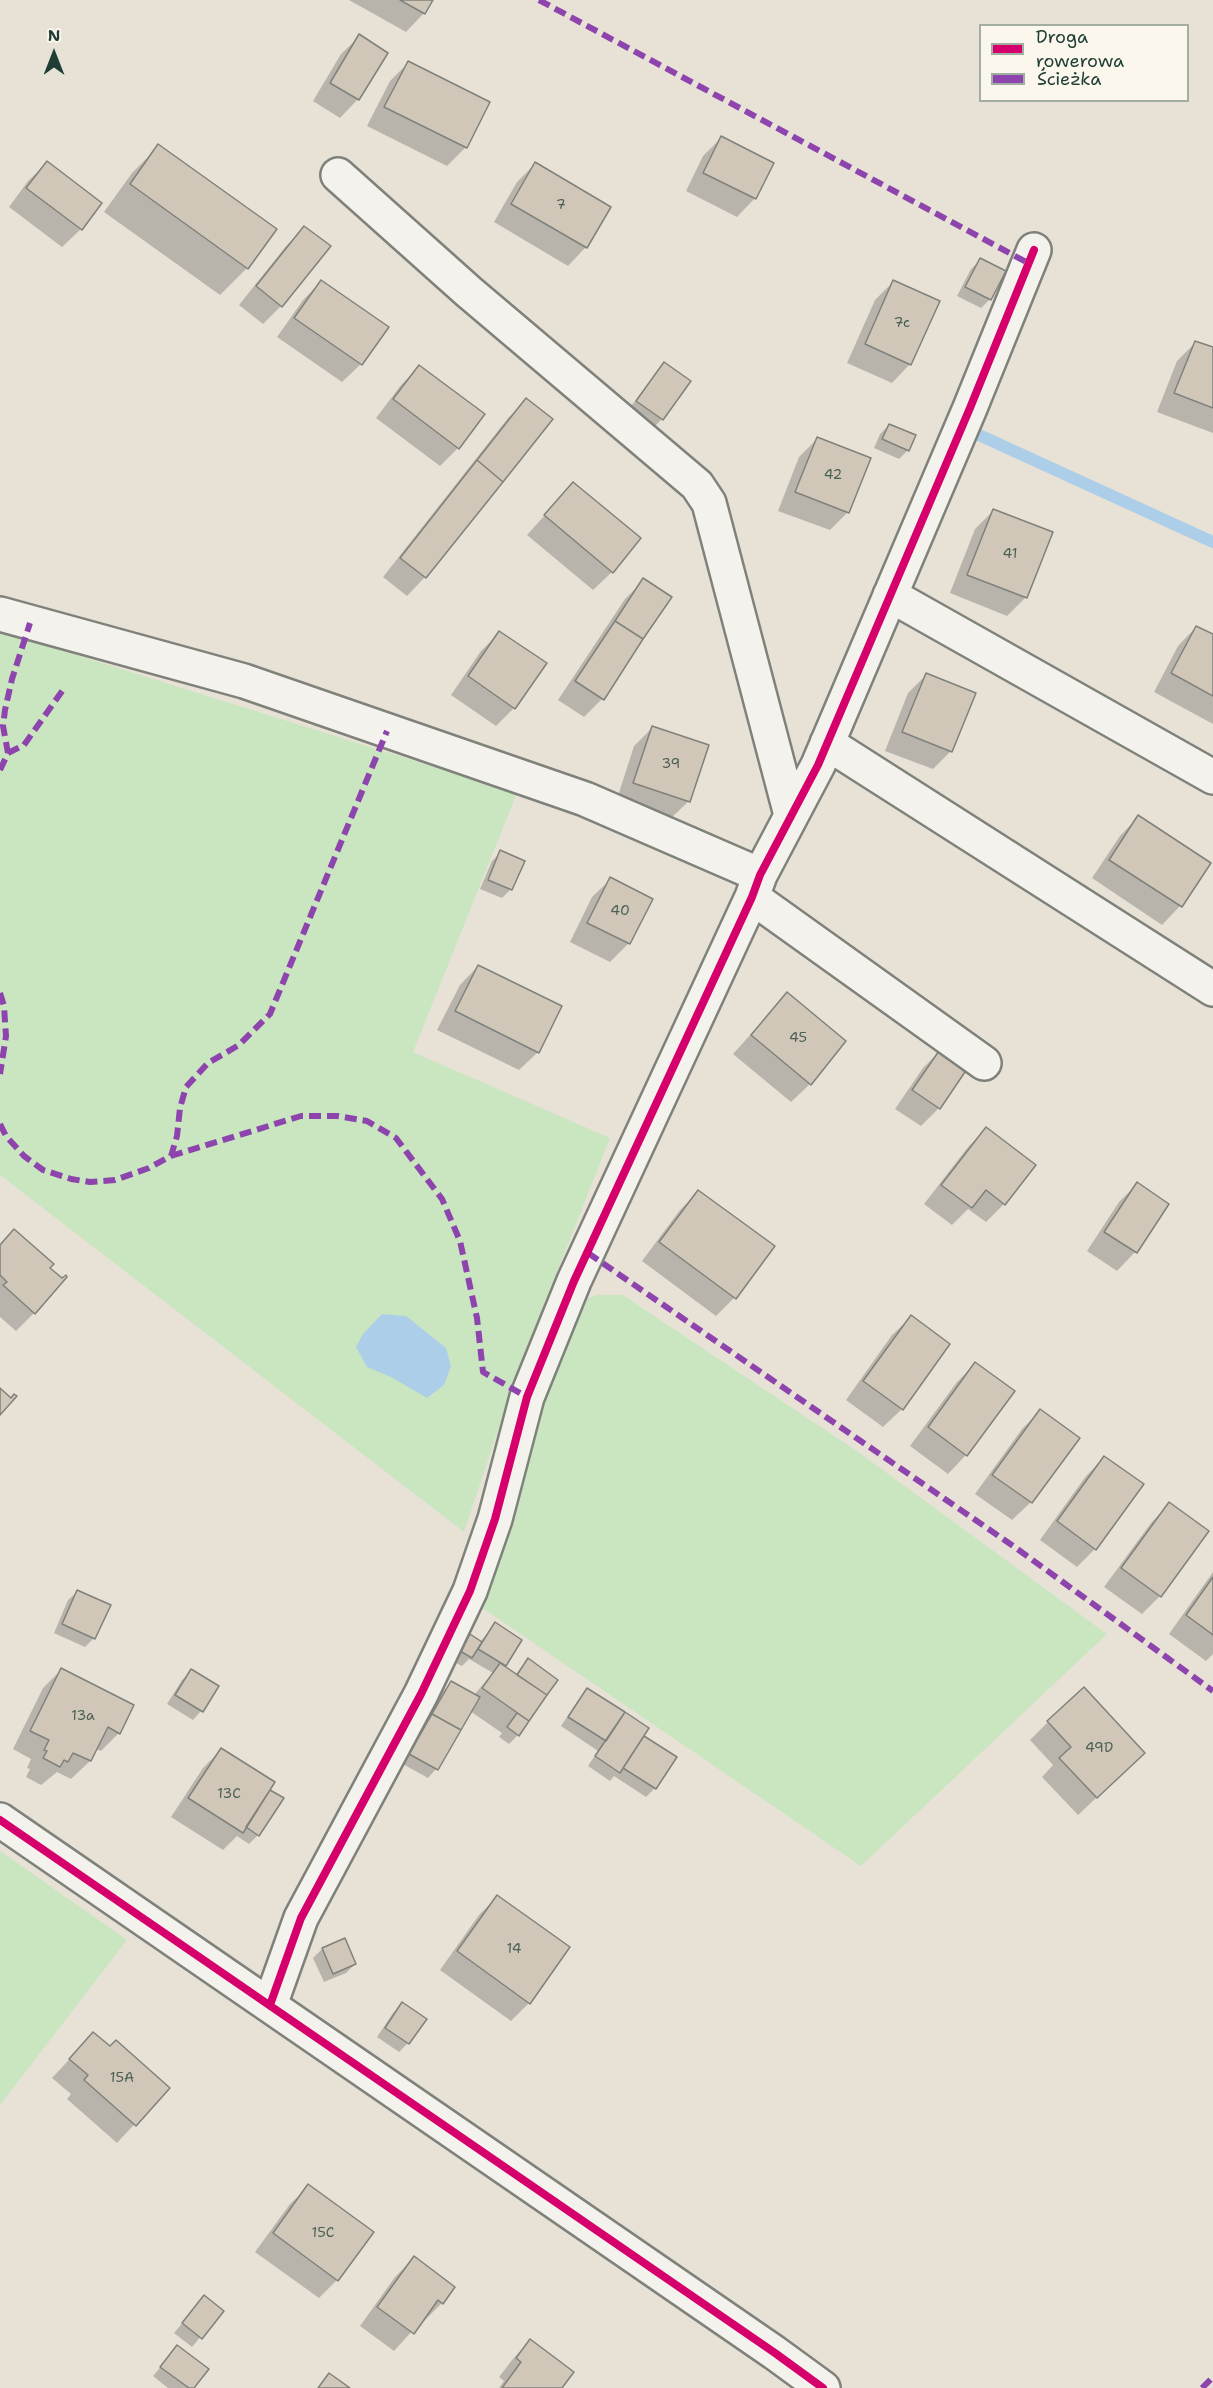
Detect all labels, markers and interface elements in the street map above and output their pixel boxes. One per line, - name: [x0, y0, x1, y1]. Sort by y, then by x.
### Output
- north arrow: [24, 24, 84, 84]
- legend: [979, 24, 1189, 102]
- text: N: [48, 25, 60, 46]
- text: Droga rowerowa: [1036, 25, 1124, 73]
- text: Ścieżka: [1037, 67, 1101, 91]
- house number: 7: [556, 197, 566, 213]
- house number: 7c: [894, 315, 910, 331]
- house number: 42: [824, 467, 842, 483]
- house number: 41: [1003, 546, 1017, 562]
- house number: 39: [662, 756, 680, 772]
- house number: 40: [610, 903, 630, 919]
- house number: 45: [789, 1030, 807, 1046]
- house number: 13a: [71, 1708, 95, 1724]
- house number: 49D: [1085, 1740, 1113, 1756]
- house number: 13C: [217, 1786, 241, 1802]
- house number: 14: [506, 1941, 522, 1957]
- house number: 15A: [110, 2070, 134, 2086]
- house number: 15C: [312, 2225, 334, 2241]

